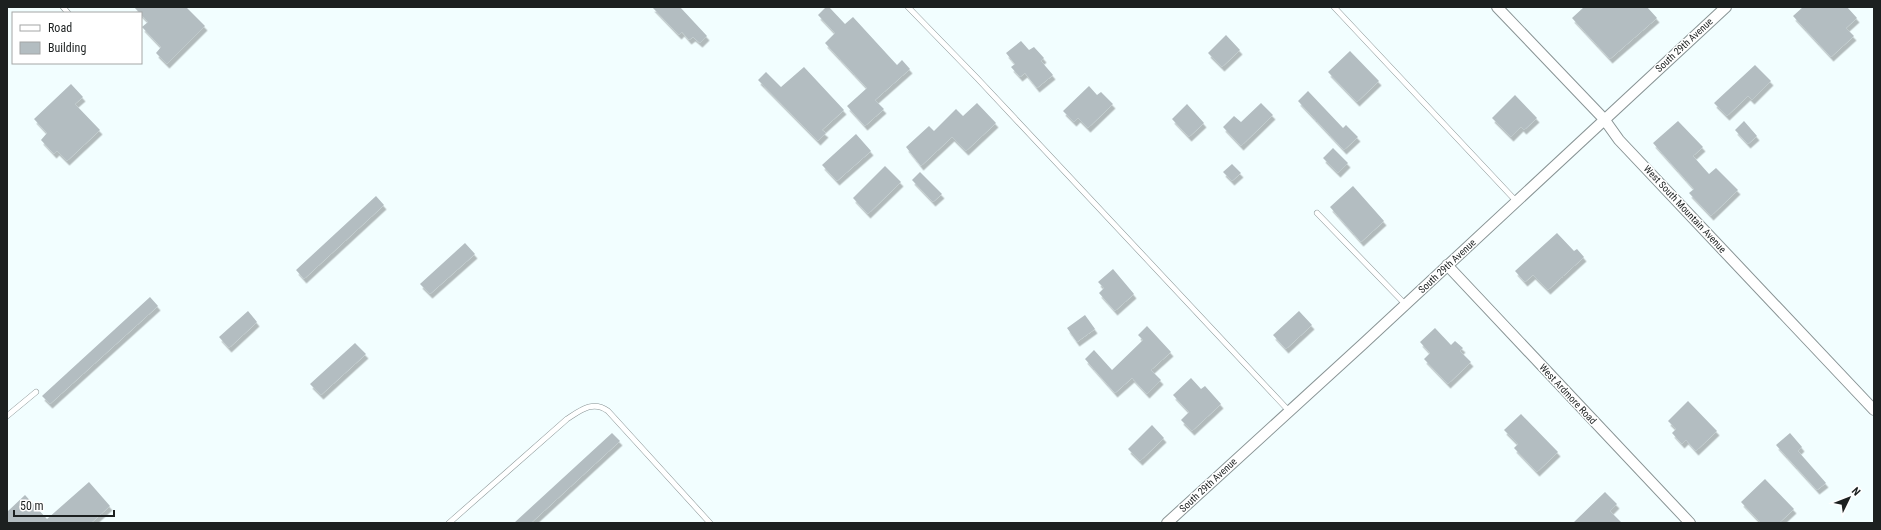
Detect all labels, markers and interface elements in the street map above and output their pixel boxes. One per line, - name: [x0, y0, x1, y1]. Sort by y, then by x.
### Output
- legend: [12, 12, 142, 64]
- street label: South 29th Avenue: [1653, 16, 1715, 74]
- text: Road: [48, 21, 72, 35]
- text: Building: [48, 41, 86, 55]
- street label: West South Mountain Avenue: [1642, 163, 1729, 255]
- street label: South 29th Avenue: [1416, 237, 1478, 295]
- street label: West Ardmore Road: [1537, 362, 1599, 426]
- street label: South 29th Avenue: [1177, 456, 1239, 514]
- north arrow: [1829, 478, 1869, 518]
- text: N: [1849, 485, 1863, 499]
- scale bar: [14, 492, 114, 518]
- text: 50 m: [20, 499, 44, 513]

